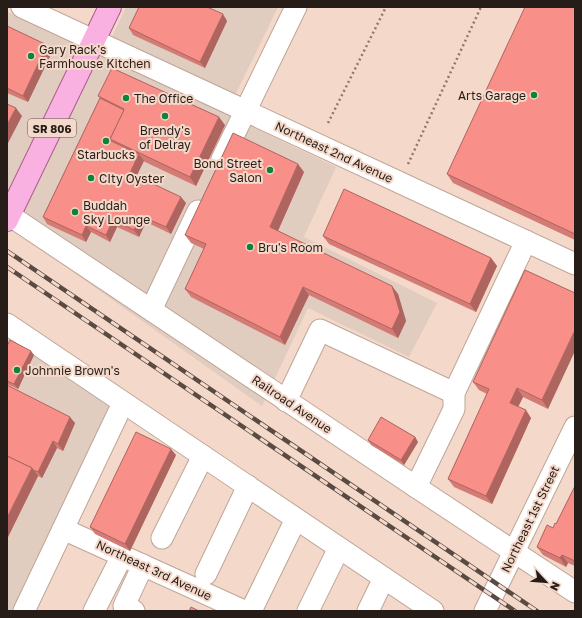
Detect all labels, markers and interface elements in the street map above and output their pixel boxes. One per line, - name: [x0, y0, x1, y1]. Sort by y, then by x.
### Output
- place label: Gary Rack's Farmhouse Kitchen: [39, 42, 151, 71]
- marker: Gary Rack's Farmhouse Kitchen: [26, 51, 36, 61]
- place label: Arts Garage: [458, 88, 526, 103]
- marker: Arts Garage: [529, 90, 539, 100]
- place label: The Office: [134, 91, 193, 106]
- marker: The Office: [121, 93, 131, 103]
- marker: Brendy's of Delray: [160, 111, 170, 121]
- street label: Northeast 2nd Avenue: [273, 118, 395, 186]
- road number: SR 806: [28, 119, 76, 137]
- place label: Brendy's of Delray: [139, 123, 191, 152]
- marker: Starbucks: [101, 136, 111, 146]
- place label: Starbucks: [77, 147, 135, 162]
- place label: Bond Street Salon: [193, 156, 262, 185]
- marker: Bond Street Salon: [265, 165, 275, 175]
- place label: CIty Oyster: [99, 171, 164, 186]
- marker: CIty Oyster: [86, 173, 96, 183]
- place label: Buddah Sky Lounge: [83, 198, 150, 227]
- marker: Buddah Sky Lounge: [70, 207, 80, 217]
- place label: Bru's Room: [258, 240, 323, 255]
- marker: Bru's Room: [245, 242, 255, 252]
- place label: Johnnie Brown's: [25, 363, 120, 378]
- marker: Johnnie Brown's: [12, 365, 22, 375]
- street label: Railroad Avenue: [249, 372, 335, 436]
- street label: Northeast 1st Street: [498, 463, 562, 575]
- street label: Northeast 3rd Avenue: [94, 537, 214, 603]
- north arrow: [526, 562, 566, 602]
- text: N: [548, 580, 563, 593]

